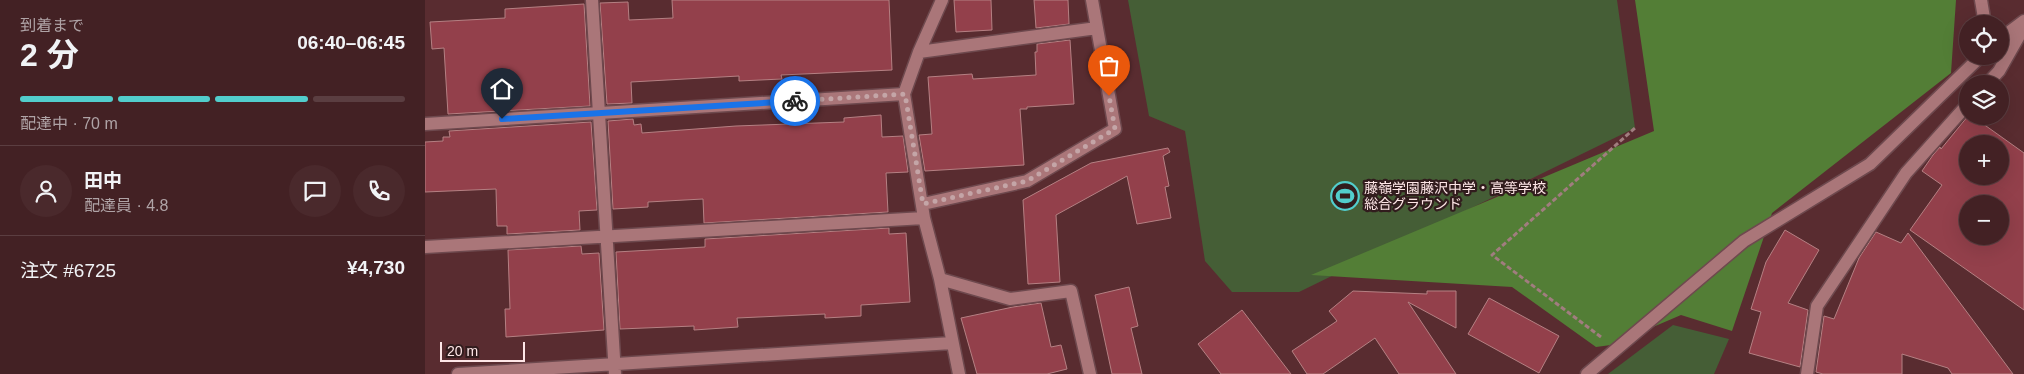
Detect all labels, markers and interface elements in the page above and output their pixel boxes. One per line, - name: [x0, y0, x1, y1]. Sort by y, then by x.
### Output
- map controls: [1959, 15, 2009, 245]
- button: locate: [1959, 15, 2009, 65]
- text: 到着まで: [20, 17, 84, 34]
- text: 06:40–06:45: [297, 32, 405, 53]
- text: 2 分: [20, 37, 79, 73]
- pin: [1088, 45, 1130, 96]
- icon: bag: [1095, 52, 1123, 80]
- pin: [481, 68, 523, 119]
- icon: home: [488, 75, 516, 103]
- button: layers: [1959, 75, 2009, 125]
- courier: [770, 76, 820, 126]
- icon: bike: [781, 87, 809, 115]
- text: 配達中 · 70 m: [20, 115, 118, 132]
- button: +: [1959, 135, 2009, 185]
- button: person: [20, 165, 72, 217]
- button: chat: [289, 165, 341, 217]
- button: phone: [353, 165, 405, 217]
- text: 田中: [84, 170, 122, 191]
- place label: 藤嶺学園藤沢中学・高等学校 総合グラウンド: [1364, 180, 1546, 212]
- sports icon: 藤嶺学園藤沢中学・高等学校 総合グラウンド: [1330, 181, 1360, 211]
- button: −: [1959, 195, 2009, 245]
- text: 配達員 · 4.8: [84, 197, 168, 214]
- text: ¥4,730: [347, 257, 405, 278]
- text: 注文 #6725: [20, 260, 116, 281]
- scale bar: [440, 339, 525, 362]
- text: 20 m: [447, 343, 478, 359]

